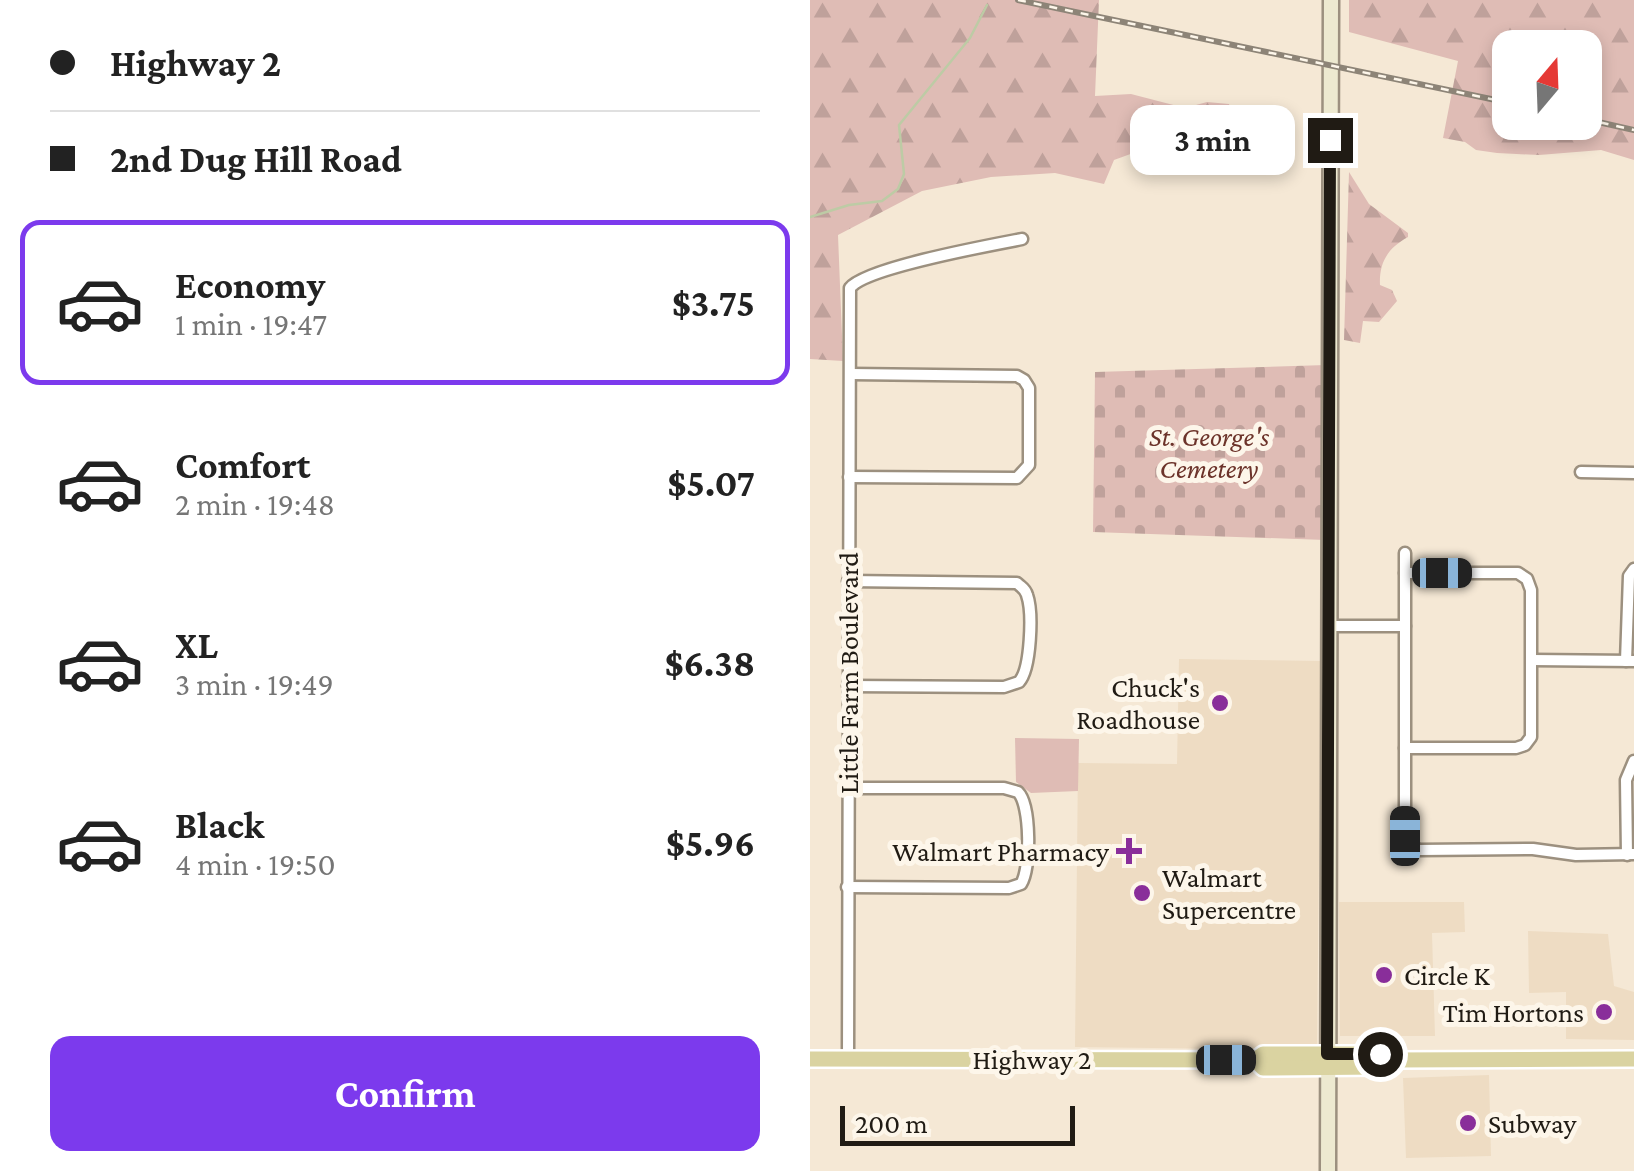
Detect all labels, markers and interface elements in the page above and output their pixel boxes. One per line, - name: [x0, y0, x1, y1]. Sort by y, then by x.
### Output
- north arrow: [1492, 30, 1602, 140]
- map controls: [1492, 30, 1602, 140]
- text: Highway 2: [110, 42, 281, 84]
- callout: 3 min: [1130, 105, 1295, 175]
- route end: [1308, 118, 1353, 163]
- text: 3 min: [1174, 122, 1251, 158]
- text: 2nd Dug Hill Road: [110, 138, 402, 180]
- icon: car: [55, 258, 145, 348]
- text: Economy: [175, 264, 325, 306]
- text: $3.75: [672, 282, 755, 324]
- text: 1 min · 19:47: [175, 306, 327, 342]
- park label: St. George's Cemetery: [1149, 421, 1270, 484]
- icon: car: [55, 438, 145, 528]
- text: Comfort: [175, 444, 311, 486]
- text: $5.07: [667, 462, 755, 504]
- text: 2 min · 19:48: [175, 486, 335, 522]
- street label: Little Farm Boulevard: [833, 552, 864, 794]
- car: [1412, 558, 1472, 588]
- icon: car: [55, 618, 145, 708]
- text: XL: [175, 624, 218, 666]
- text: $6.38: [664, 642, 755, 684]
- text: 3 min · 19:49: [175, 666, 334, 702]
- place label: Chuck's Roadhouse: [1076, 672, 1200, 735]
- marker: Chuck's Roadhouse: [1209, 692, 1231, 714]
- icon: car: [55, 798, 145, 888]
- text: Black: [175, 804, 264, 846]
- car: [1390, 806, 1420, 866]
- text: $5.96: [666, 822, 755, 864]
- place label: Walmart Pharmacy: [892, 836, 1110, 867]
- marker: Walmart Pharmacy: [1118, 840, 1140, 862]
- text: 4 min · 19:50: [175, 846, 336, 882]
- place label: Walmart Supercentre: [1162, 862, 1296, 925]
- marker: Walmart Supercentre: [1131, 882, 1153, 904]
- place label: Circle K: [1404, 960, 1491, 991]
- marker: Circle K: [1373, 964, 1395, 986]
- place label: Tim Hortons: [1442, 997, 1584, 1028]
- marker: Tim Hortons: [1593, 1001, 1615, 1023]
- route start: [1358, 1032, 1403, 1077]
- button: Confirm: [50, 1036, 760, 1151]
- street label: Highway 2: [973, 1044, 1091, 1075]
- car: [1196, 1045, 1256, 1075]
- scale bar: [840, 1101, 1075, 1146]
- text: 200 m: [855, 1108, 928, 1139]
- place label: Subway: [1488, 1108, 1577, 1139]
- marker: Subway: [1457, 1112, 1479, 1134]

